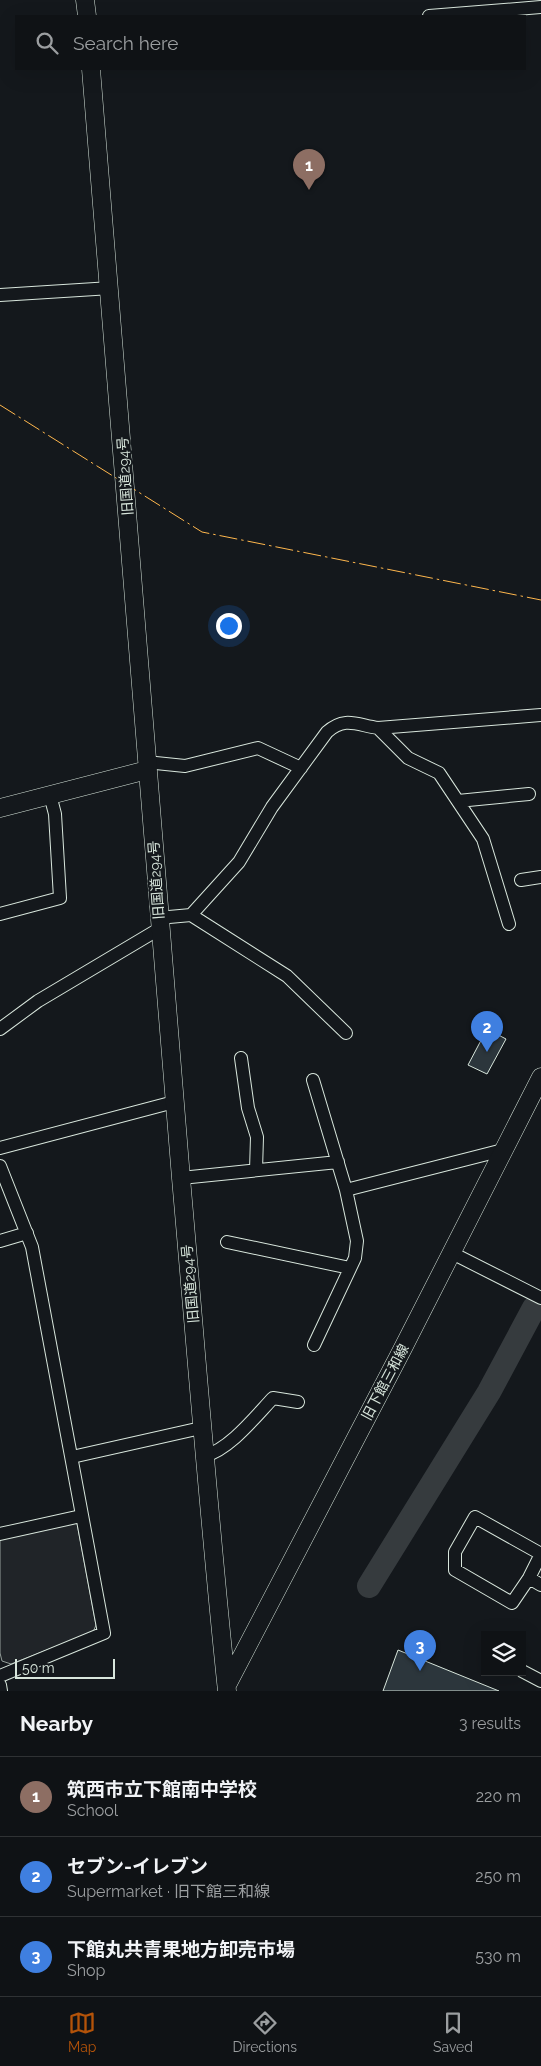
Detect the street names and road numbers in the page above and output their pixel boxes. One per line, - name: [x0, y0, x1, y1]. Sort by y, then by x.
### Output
- street label: 旧国道294号: [114, 436, 136, 516]
- street label: 旧国道294号: [145, 840, 167, 920]
- street label: 旧国道294号: [179, 1244, 201, 1324]
- street label: 旧下館三和線: [358, 1341, 412, 1423]

